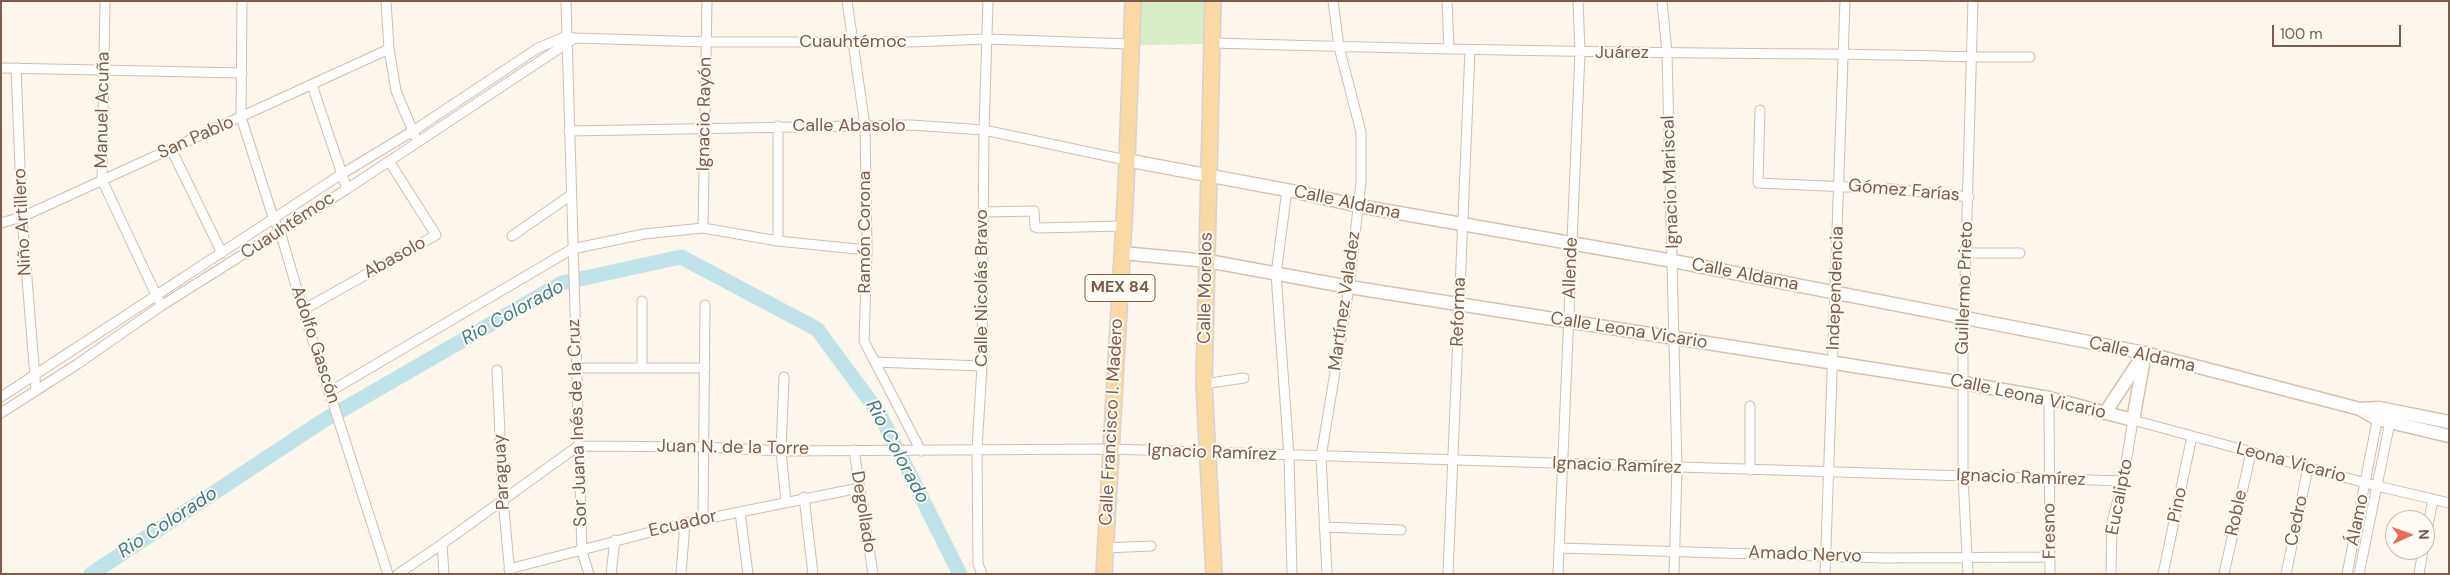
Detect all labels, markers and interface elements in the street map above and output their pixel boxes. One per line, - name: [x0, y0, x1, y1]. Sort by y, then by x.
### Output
- scale bar: [2275, 15, 2404, 47]
- text: 100 m: [2280, 24, 2323, 44]
- street label: Cuauhtémoc: [799, 31, 907, 53]
- street label: Juárez: [1595, 42, 1649, 64]
- street label: Manuel Acuña: [91, 51, 115, 169]
- street label: Ignacio Rayón: [693, 57, 717, 171]
- street label: San Pablo: [155, 112, 237, 164]
- street label: Calle Abasolo: [792, 115, 906, 137]
- street label: Ignacio Mariscal: [1658, 115, 1684, 249]
- street label: Niño Artillero: [9, 168, 37, 276]
- street label: Ramón Corona: [854, 171, 876, 293]
- street label: Gómez Farías: [1847, 175, 1961, 207]
- street label: Calle Aldama: [1292, 181, 1402, 225]
- street label: Cuauhtémoc: [237, 188, 339, 264]
- street label: Calle Nicolás Bravo: [971, 209, 993, 367]
- street label: Guillermo Prieto: [1952, 221, 1978, 355]
- street label: Independencia: [1823, 226, 1849, 350]
- street label: Martínez Valadez: [1325, 230, 1365, 372]
- street label: Abasolo: [360, 232, 430, 284]
- street label: Calle Morelos: [1194, 232, 1218, 344]
- street label: Allende: [1559, 237, 1583, 299]
- street label: Calle Aldama: [1690, 254, 1800, 296]
- road number: MEX 84: [1085, 274, 1155, 302]
- water label: Rio Colorado: [458, 275, 568, 351]
- street label: Reforma: [1447, 277, 1471, 347]
- street label: Adolfo Gascón: [286, 283, 344, 407]
- street label: Calle Leona Vicario: [1549, 308, 1709, 354]
- street label: Calle Francisco I. Madero: [1096, 318, 1128, 526]
- street label: Sor Juana Inés de la Cruz: [564, 319, 592, 527]
- street label: Calle Aldama: [2087, 332, 2197, 378]
- street label: Calle Leona Vicario: [1948, 370, 2108, 424]
- water label: Rio Colorado: [860, 396, 934, 508]
- street label: Paraguay: [489, 433, 515, 511]
- street label: Juan N. de la Torre: [657, 436, 809, 460]
- street label: Leona Vicario: [2234, 438, 2348, 488]
- street label: Ignacio Ramírez: [1147, 440, 1277, 466]
- street label: Ignacio Ramírez: [1552, 453, 1682, 479]
- street label: Eucalipto: [2102, 457, 2138, 537]
- street label: Ignacio Ramírez: [1956, 465, 2086, 491]
- street label: Degollado: [846, 469, 880, 555]
- water label: Rio Colorado: [114, 482, 222, 564]
- street label: Pino: [2164, 485, 2192, 525]
- street label: Roble: [2222, 488, 2252, 538]
- street label: Álamo: [2342, 492, 2374, 548]
- street label: Cedro: [2281, 494, 2313, 548]
- street label: Fresno: [2039, 503, 2061, 559]
- street label: Ecuador: [647, 506, 719, 542]
- north arrow: [2385, 510, 2435, 560]
- text: N: [2415, 529, 2433, 540]
- street label: Amado Nervo: [1748, 542, 1862, 568]

